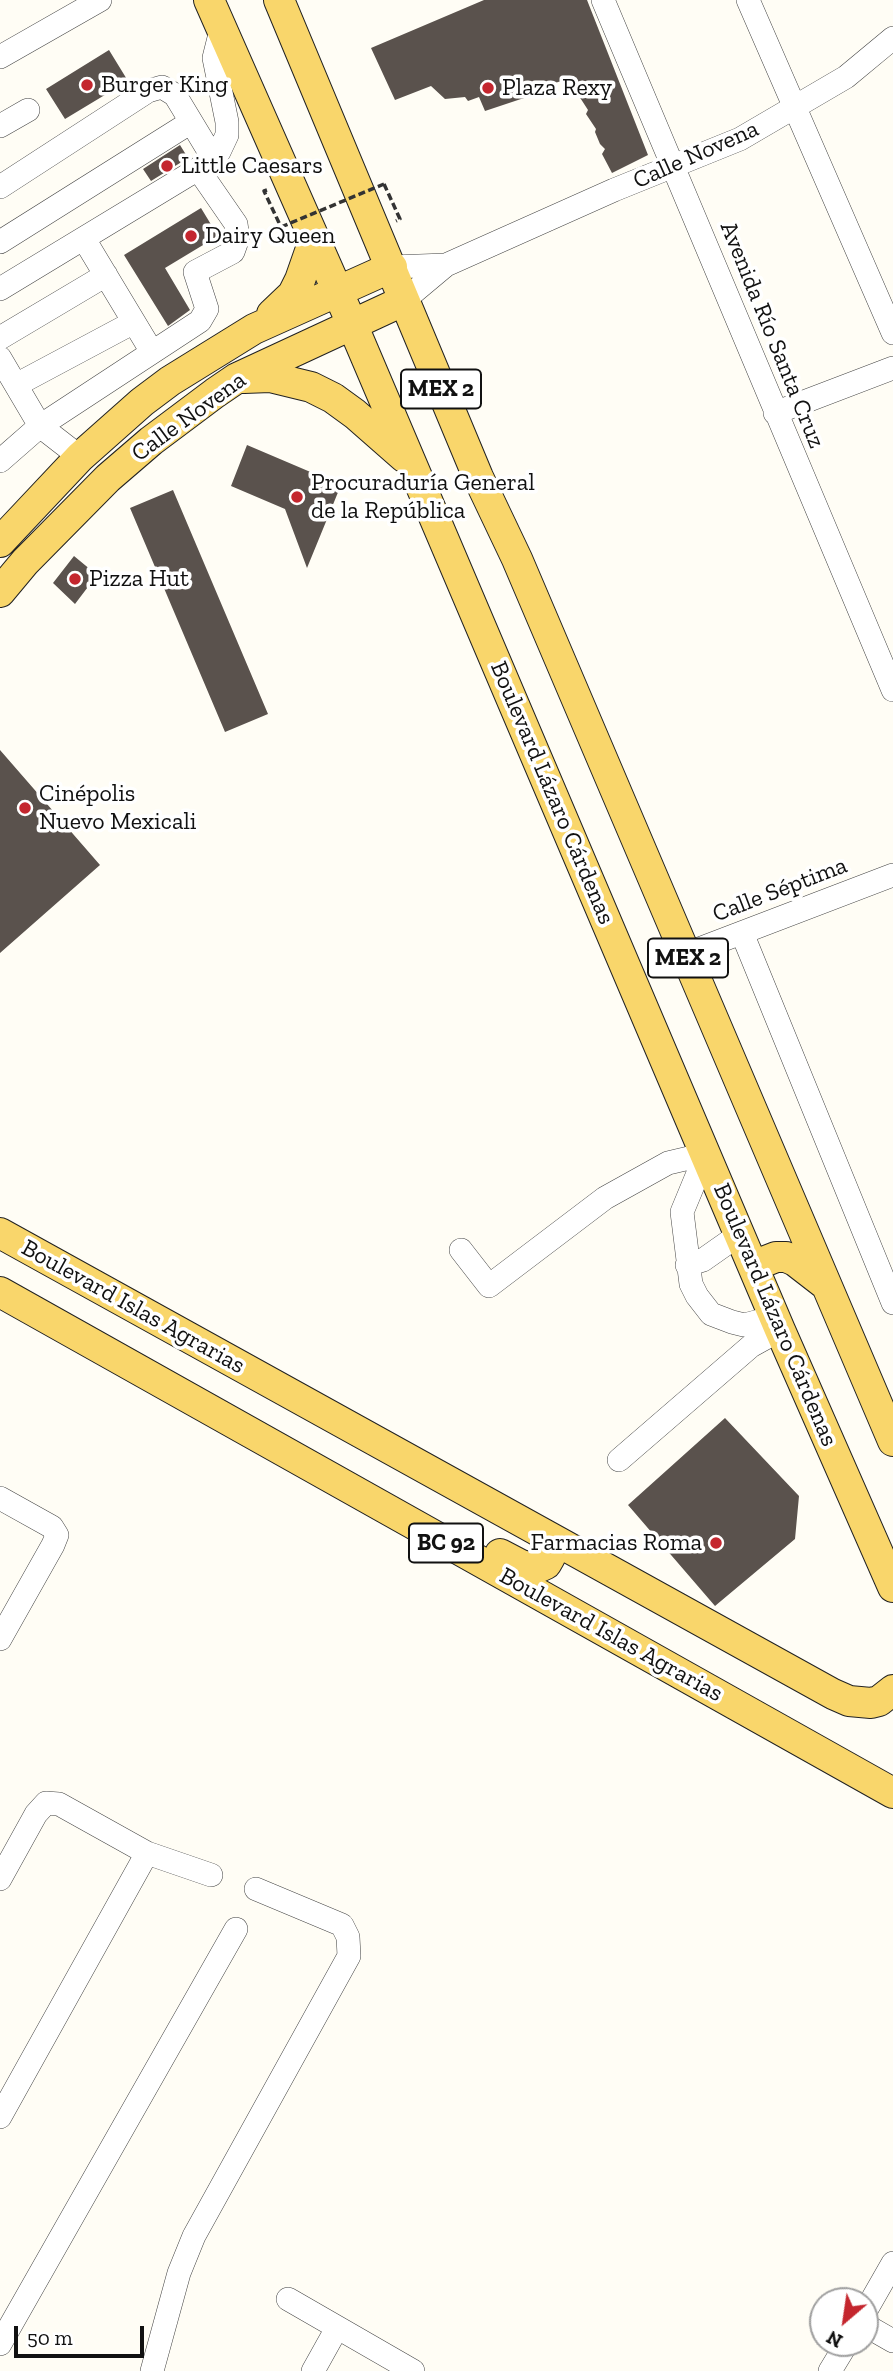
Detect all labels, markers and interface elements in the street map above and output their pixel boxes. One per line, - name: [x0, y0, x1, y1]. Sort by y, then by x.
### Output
- place label: Burger King: [101, 71, 228, 99]
- place label: Plaza Rexy: [502, 74, 612, 102]
- marker: Burger King: [79, 77, 95, 93]
- marker: Plaza Rexy: [480, 80, 496, 96]
- street label: Calle Novena: [629, 115, 763, 195]
- place label: Little Caesars: [181, 152, 323, 180]
- marker: Little Caesars: [159, 158, 175, 174]
- street label: Avenida Río Santa Cruz: [713, 218, 831, 452]
- place label: Dairy Queen: [205, 222, 335, 250]
- marker: Dairy Queen: [183, 228, 199, 244]
- street label: Calle Novena: [126, 366, 252, 468]
- road number: MEX 2: [401, 370, 481, 408]
- place label: Procuraduría General de la República: [311, 469, 535, 525]
- marker: Procuraduría General de la República: [289, 489, 305, 505]
- place label: Pizza Hut: [89, 565, 189, 593]
- marker: Pizza Hut: [67, 571, 83, 587]
- street label: Boulevard Lázaro Cárdenas: [484, 657, 620, 929]
- place label: Cinépolis Nuevo Mexicali: [39, 780, 197, 836]
- marker: Cinépolis Nuevo Mexicali: [17, 800, 33, 816]
- street label: Calle Séptima: [709, 851, 851, 929]
- road number: MEX 2: [648, 939, 728, 978]
- street label: Boulevard Lázaro Cárdenas: [707, 1179, 843, 1451]
- street label: Boulevard Islas Agrarias: [16, 1234, 250, 1380]
- road number: BC 92: [409, 1524, 483, 1562]
- place label: Farmacias Roma: [530, 1529, 702, 1557]
- marker: Farmacias Roma: [708, 1535, 724, 1551]
- street label: Boulevard Islas Agrarias: [494, 1562, 728, 1708]
- north arrow: [809, 2287, 879, 2357]
- scale bar: [18, 2312, 147, 2356]
- text: 50 m: [27, 2325, 73, 2350]
- text: N: [823, 2325, 846, 2353]

